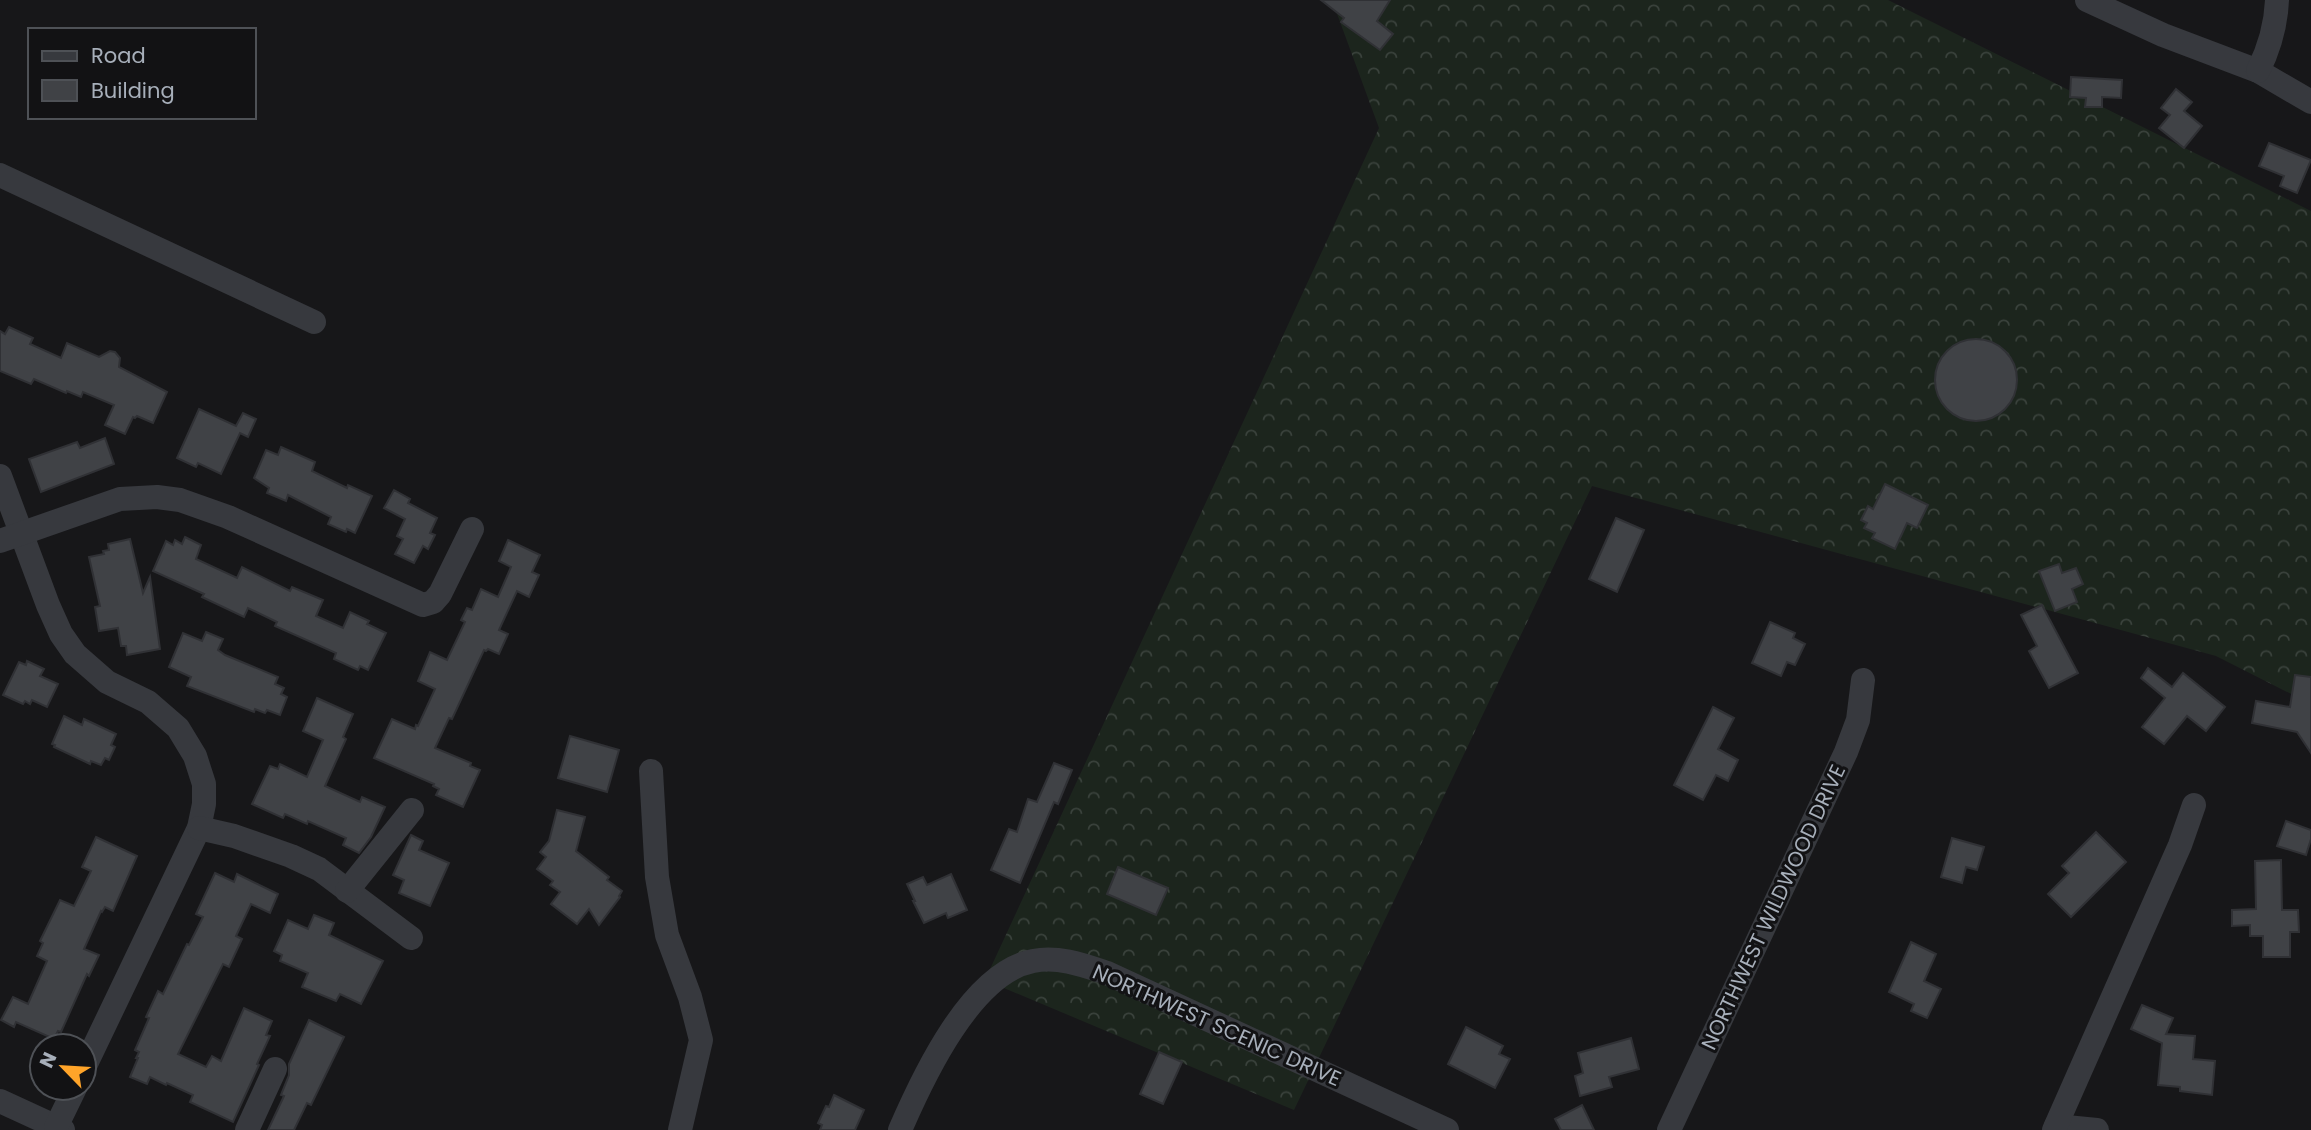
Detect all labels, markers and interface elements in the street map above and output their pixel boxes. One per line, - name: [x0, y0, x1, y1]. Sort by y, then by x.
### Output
- legend: [28, 28, 256, 119]
- text: Road: [91, 41, 146, 70]
- text: Building: [91, 76, 175, 105]
- street label: NORTHWEST WILDWOOD DRIVE: [1694, 760, 1852, 1054]
- street label: NORTHWEST SCENIC DRIVE: [1088, 957, 1346, 1093]
- north arrow: [28, 1032, 98, 1102]
- text: N: [33, 1048, 63, 1072]

